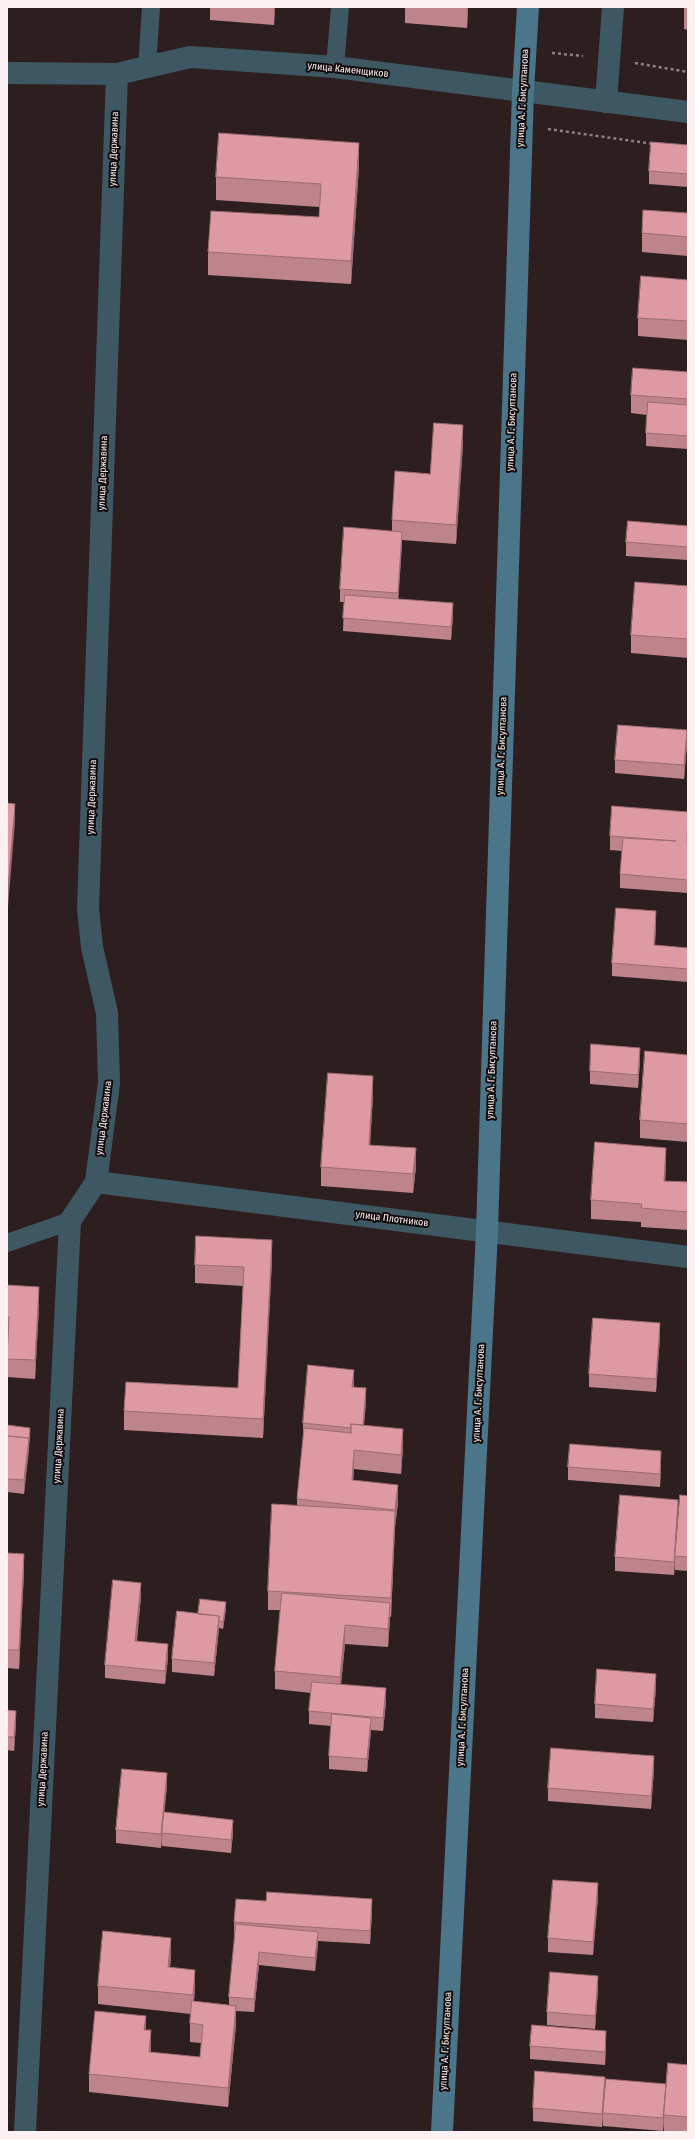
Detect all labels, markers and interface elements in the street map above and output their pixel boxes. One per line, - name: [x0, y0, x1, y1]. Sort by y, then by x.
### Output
- street label: улица А. Г. Бисултанова: [514, 49, 532, 147]
- street label: улица Каменщиков: [307, 60, 389, 80]
- street label: улица Державина: [107, 111, 121, 187]
- street label: улица А. Г. Бисултанова: [504, 373, 520, 471]
- street label: улица Державина: [96, 435, 110, 511]
- street label: улица А. Г. Бисултанова: [494, 697, 510, 795]
- street label: улица Державина: [85, 759, 99, 835]
- street label: улица А. Г. Бисултанова: [484, 1021, 500, 1119]
- street label: улица Державина: [93, 1080, 115, 1156]
- street label: улица Плотников: [355, 1209, 429, 1229]
- street label: улица А. Г. Бисултанова: [470, 1344, 488, 1442]
- street label: улица Державина: [51, 1408, 67, 1484]
- street label: улица А. Г. Бисултанова: [454, 1668, 472, 1766]
- street label: улица Державина: [35, 1731, 51, 1807]
- street label: улица А. Г. Бисултанова: [437, 1992, 455, 2090]

